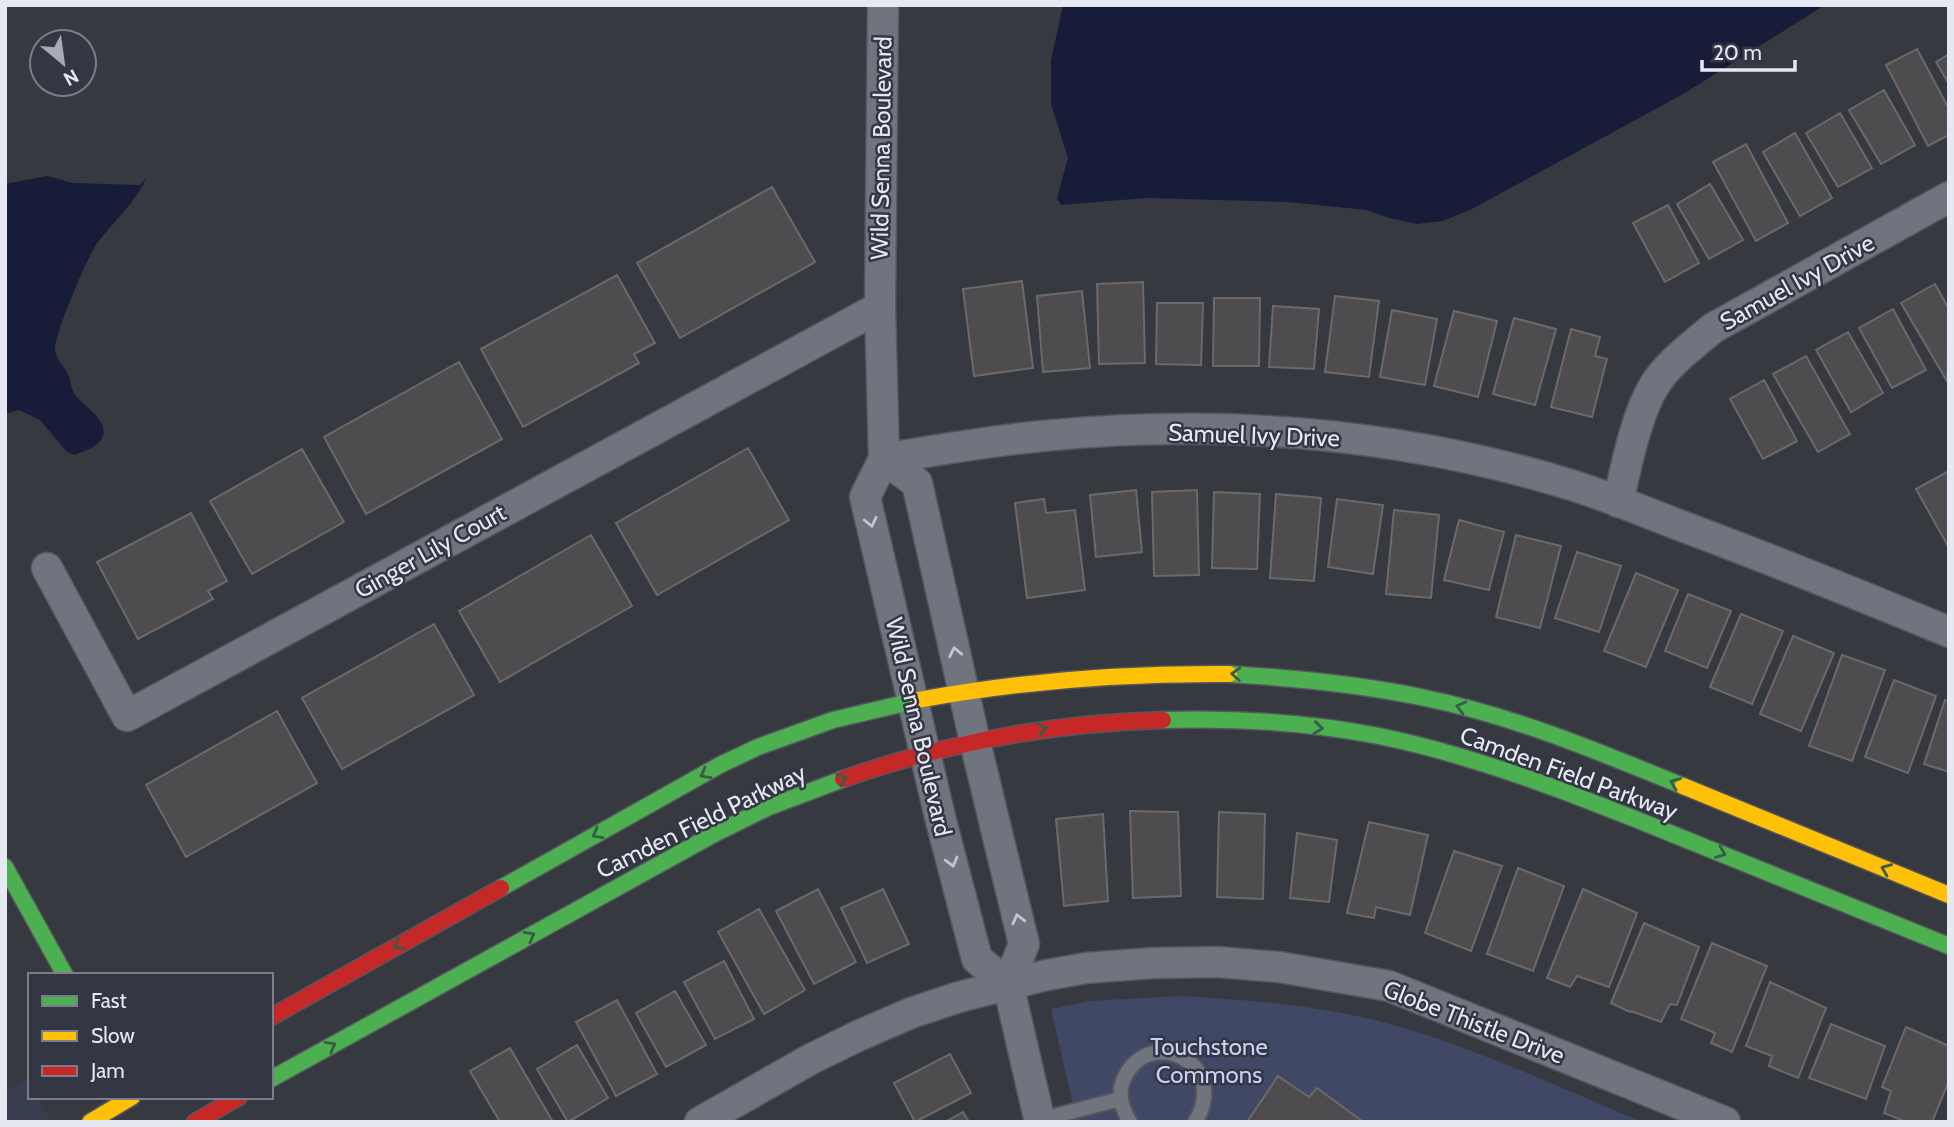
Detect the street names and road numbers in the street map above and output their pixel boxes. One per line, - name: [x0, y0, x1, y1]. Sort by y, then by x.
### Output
- street label: Wild Senna Boulevard: [865, 36, 897, 260]
- street label: Samuel Ivy Drive: [1715, 228, 1879, 336]
- street label: Samuel Ivy Drive: [1168, 418, 1340, 452]
- street label: Ginger Lily Court: [350, 498, 510, 604]
- street label: Wild Senna Boulevard: [880, 615, 958, 839]
- street label: Camden Field Parkway: [1456, 720, 1682, 826]
- street label: Camden Field Parkway: [591, 758, 811, 884]
- street label: Globe Thistle Drive: [1379, 974, 1569, 1070]

